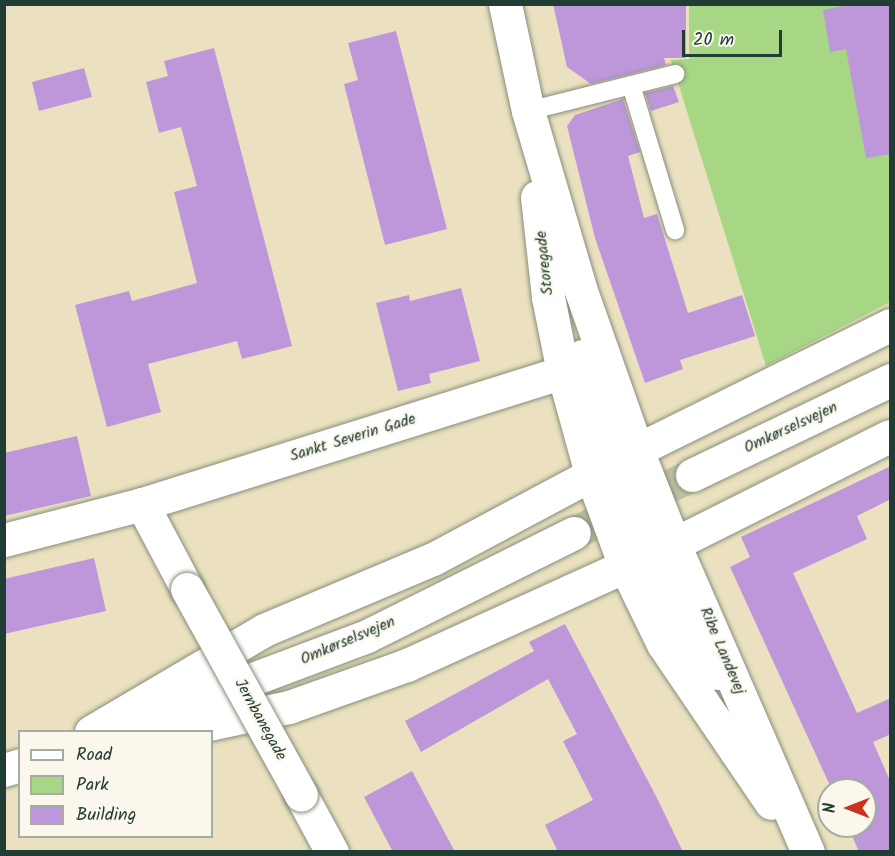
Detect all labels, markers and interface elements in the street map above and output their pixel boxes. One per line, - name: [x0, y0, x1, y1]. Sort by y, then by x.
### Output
- scale bar: [685, 18, 786, 56]
- text: 20 m: [693, 26, 734, 55]
- street label: Storegade: [532, 230, 558, 296]
- street label: Omkørselsvejen: [741, 398, 841, 458]
- street label: Sankt Severin Gade: [288, 410, 418, 466]
- street label: Ribe Landevej: [695, 604, 749, 698]
- street label: Omkørselsvejen: [298, 612, 398, 670]
- street label: Jernbanegade: [230, 676, 290, 764]
- legend: [18, 730, 213, 838]
- text: Road: [76, 741, 112, 770]
- text: Park: [76, 771, 109, 800]
- north arrow: [817, 778, 877, 838]
- text: Building: [76, 801, 136, 830]
- text: N: [818, 803, 843, 813]

